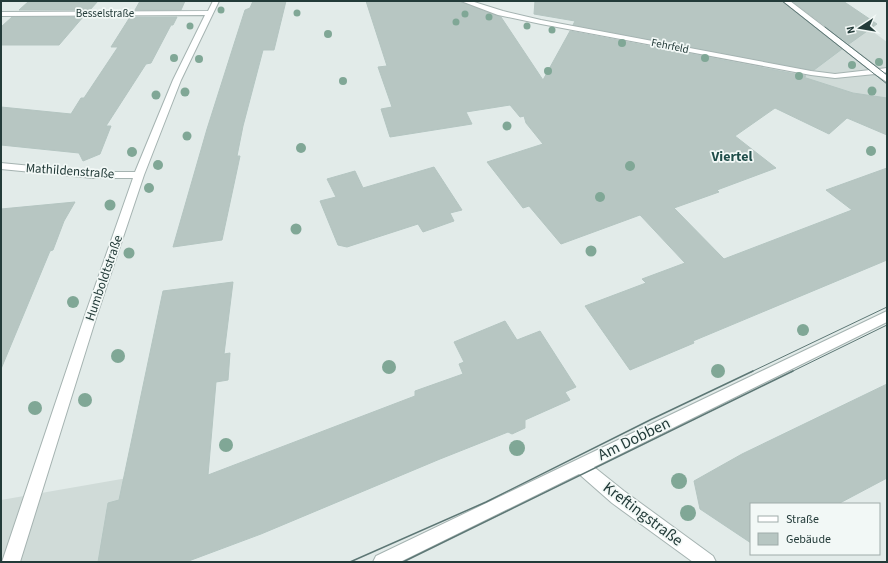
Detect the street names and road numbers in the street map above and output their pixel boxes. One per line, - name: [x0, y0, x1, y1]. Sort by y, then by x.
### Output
- street label: Besselstraße: [76, 6, 135, 21]
- street label: Fehrfeld: [650, 35, 690, 57]
- street label: Mathildenstraße: [25, 159, 115, 183]
- street label: Humboldtstraße: [81, 233, 127, 323]
- street label: Am Dobben: [594, 412, 674, 466]
- street label: Kreftingstraße: [598, 477, 688, 551]

